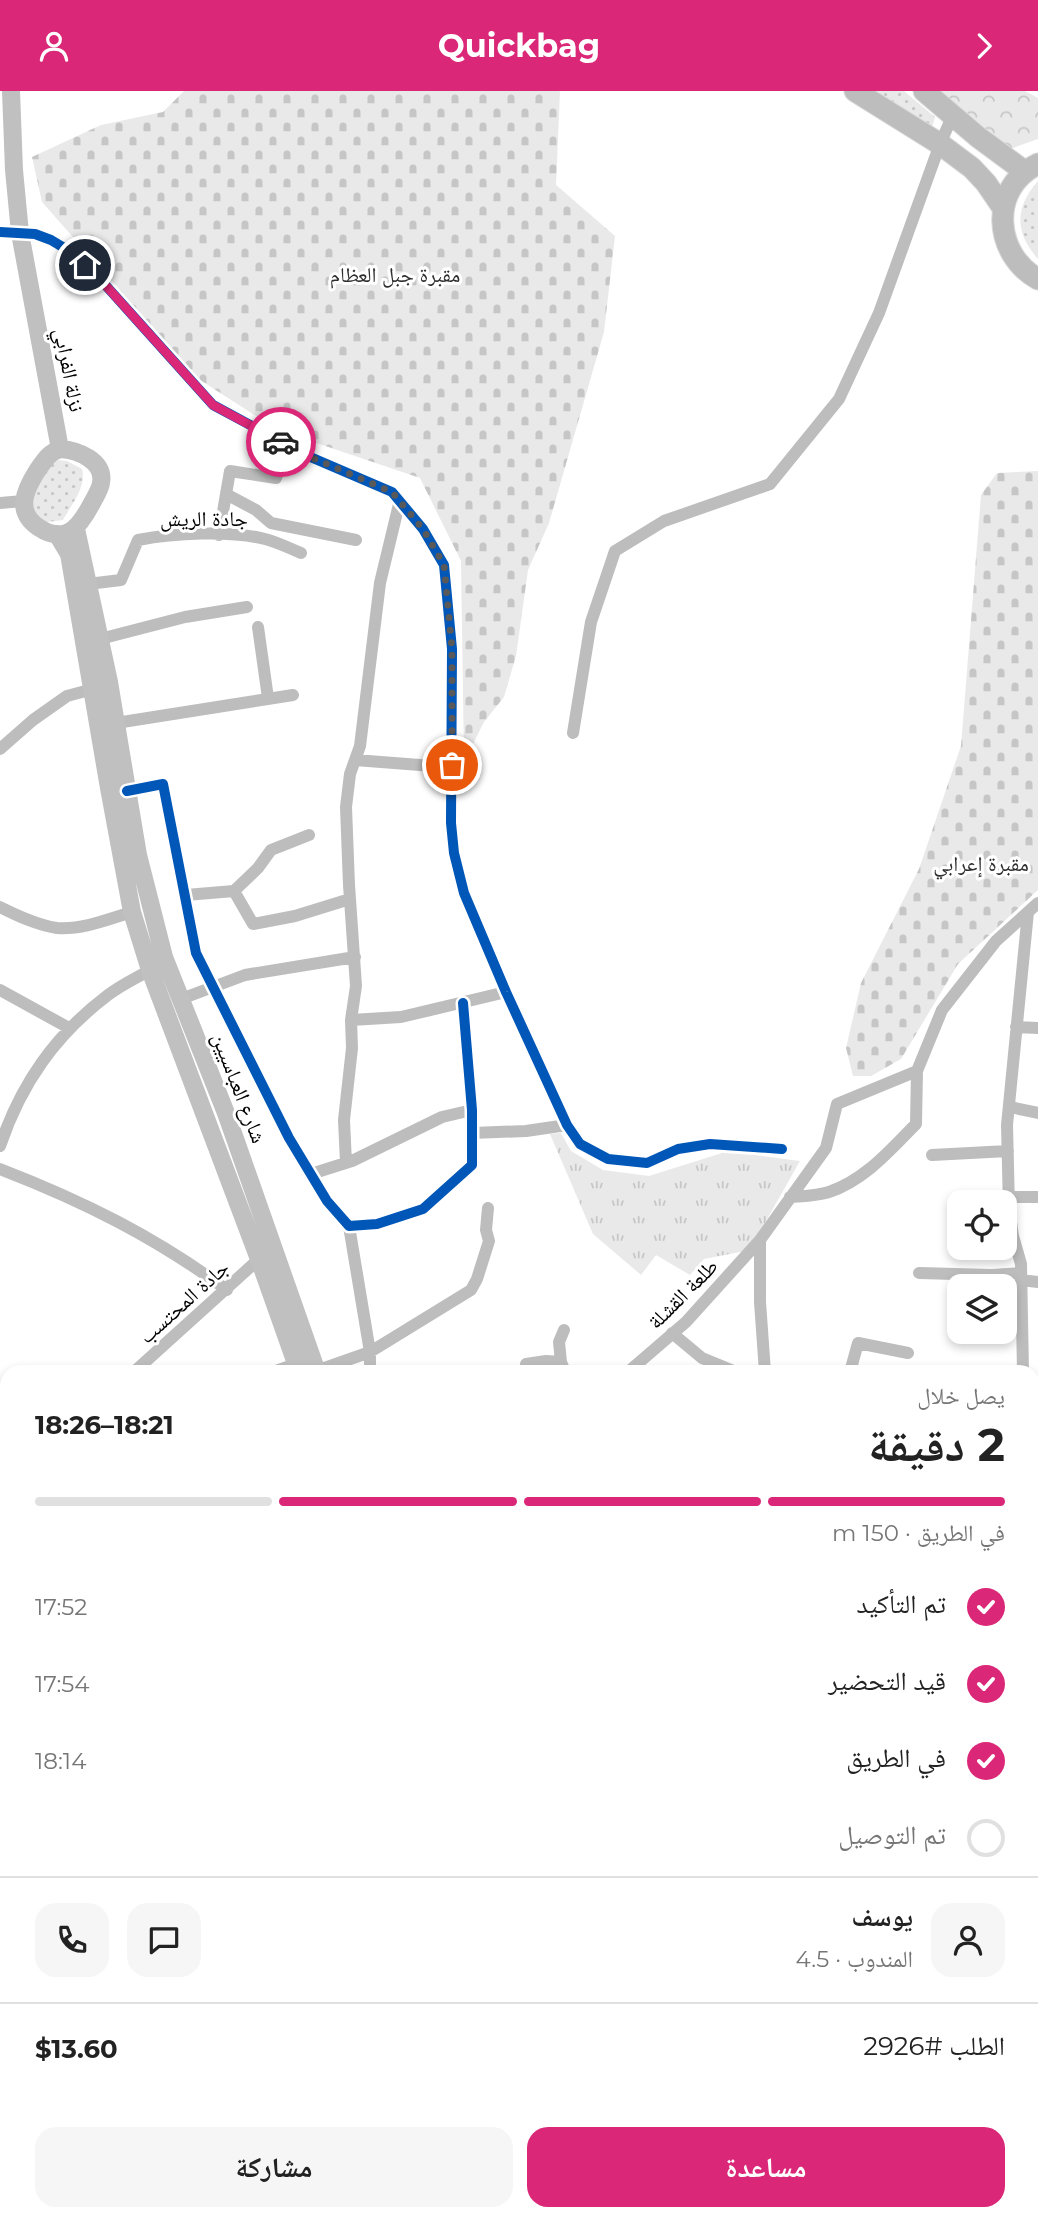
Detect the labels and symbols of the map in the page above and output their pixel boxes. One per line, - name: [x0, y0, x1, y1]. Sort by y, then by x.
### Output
- pin: [55, 235, 115, 295]
- park label: مقبرة جبل العظام: [330, 262, 460, 289]
- street label: نزلة الفرابي: [45, 326, 90, 415]
- courier: [246, 407, 316, 477]
- street label: جادة الريش: [160, 506, 248, 532]
- pin: [422, 735, 482, 795]
- park label: مقبرة إعرابي: [933, 851, 1029, 880]
- street label: شارع العباسيين: [206, 1029, 272, 1147]
- street label: طلعة القشلة: [642, 1253, 723, 1334]
- street label: جادة المحتسب: [134, 1255, 234, 1348]

